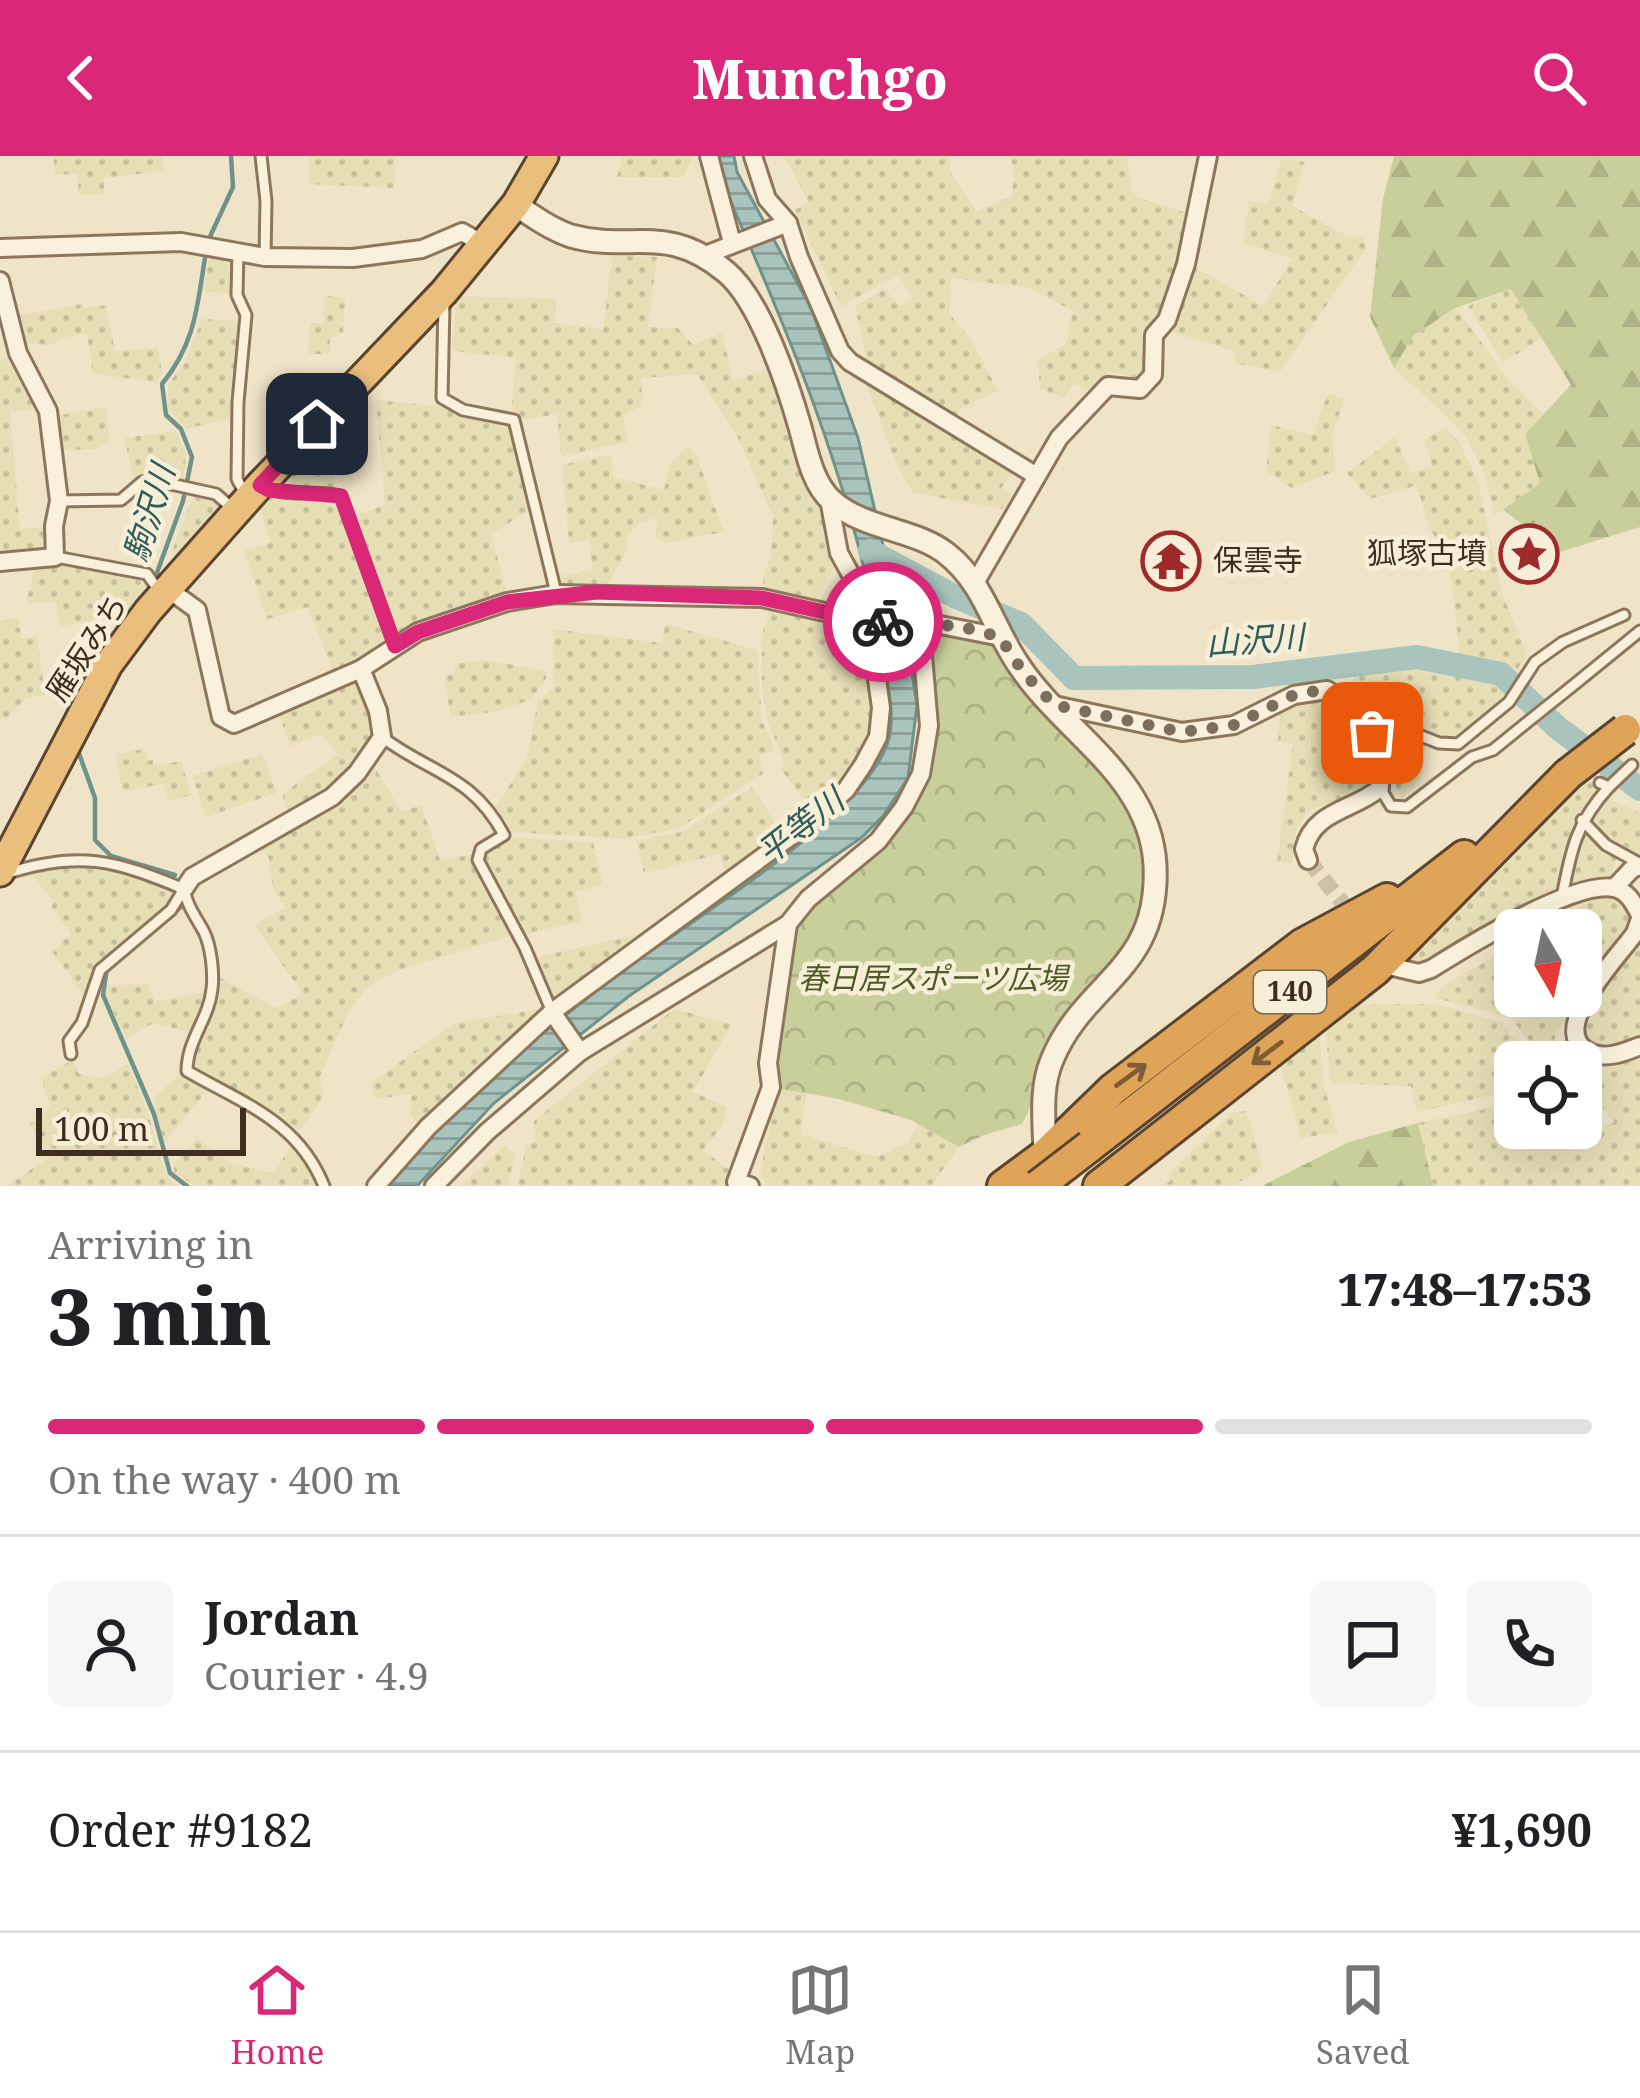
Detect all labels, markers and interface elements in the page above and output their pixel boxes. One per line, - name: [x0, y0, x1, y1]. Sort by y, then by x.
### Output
- text: Munchgo: [692, 41, 948, 115]
- icon: back: [48, 45, 114, 111]
- icon: search: [1526, 45, 1592, 111]
- pin: [266, 373, 368, 475]
- icon: home: [284, 391, 350, 457]
- water label: 駒沢川: [113, 456, 185, 567]
- place icon: 狐塚古墳: [1498, 523, 1560, 585]
- temple icon: 保雲寺: [1140, 530, 1202, 592]
- place label: 狐塚古墳: [1367, 532, 1487, 573]
- place label: 保雲寺: [1213, 539, 1303, 580]
- courier: [823, 562, 943, 682]
- street label: 雁坂みち: [36, 586, 136, 709]
- icon: bike: [850, 589, 916, 655]
- water label: 山沢川: [1204, 613, 1309, 665]
- pin: [1321, 682, 1423, 784]
- icon: bag: [1339, 700, 1405, 766]
- water label: 平等川: [747, 776, 855, 874]
- north arrow: [1494, 909, 1602, 1017]
- map controls: [1494, 909, 1602, 1149]
- park label: 春日居スポーツ広場: [798, 957, 1071, 998]
- road number: 140: [1254, 971, 1326, 1013]
- one-way arrow: [1252, 1039, 1284, 1066]
- button: locate: [1494, 1041, 1602, 1149]
- one-way arrow: [1114, 1063, 1147, 1089]
- scale bar: [36, 1102, 246, 1155]
- text: 100 m: [54, 1106, 149, 1151]
- text: Arriving in: [48, 1217, 254, 1270]
- text: 17:48–17:53: [1337, 1258, 1592, 1319]
- text: 3 min: [48, 1262, 272, 1368]
- text: On the way · 400 m: [48, 1452, 401, 1505]
- button: person: [48, 1581, 174, 1707]
- button: chat: [1310, 1581, 1436, 1707]
- button: phone: [1466, 1581, 1592, 1707]
- text: Jordan: [204, 1587, 359, 1648]
- text: Courier · 4.9: [204, 1648, 429, 1701]
- text: Order #9182: [48, 1799, 313, 1860]
- text: ¥1,690: [1452, 1799, 1592, 1860]
- tab: Home: [230, 1957, 324, 2074]
- tab: Map: [785, 1957, 855, 2074]
- tab: Saved: [1316, 1957, 1410, 2074]

